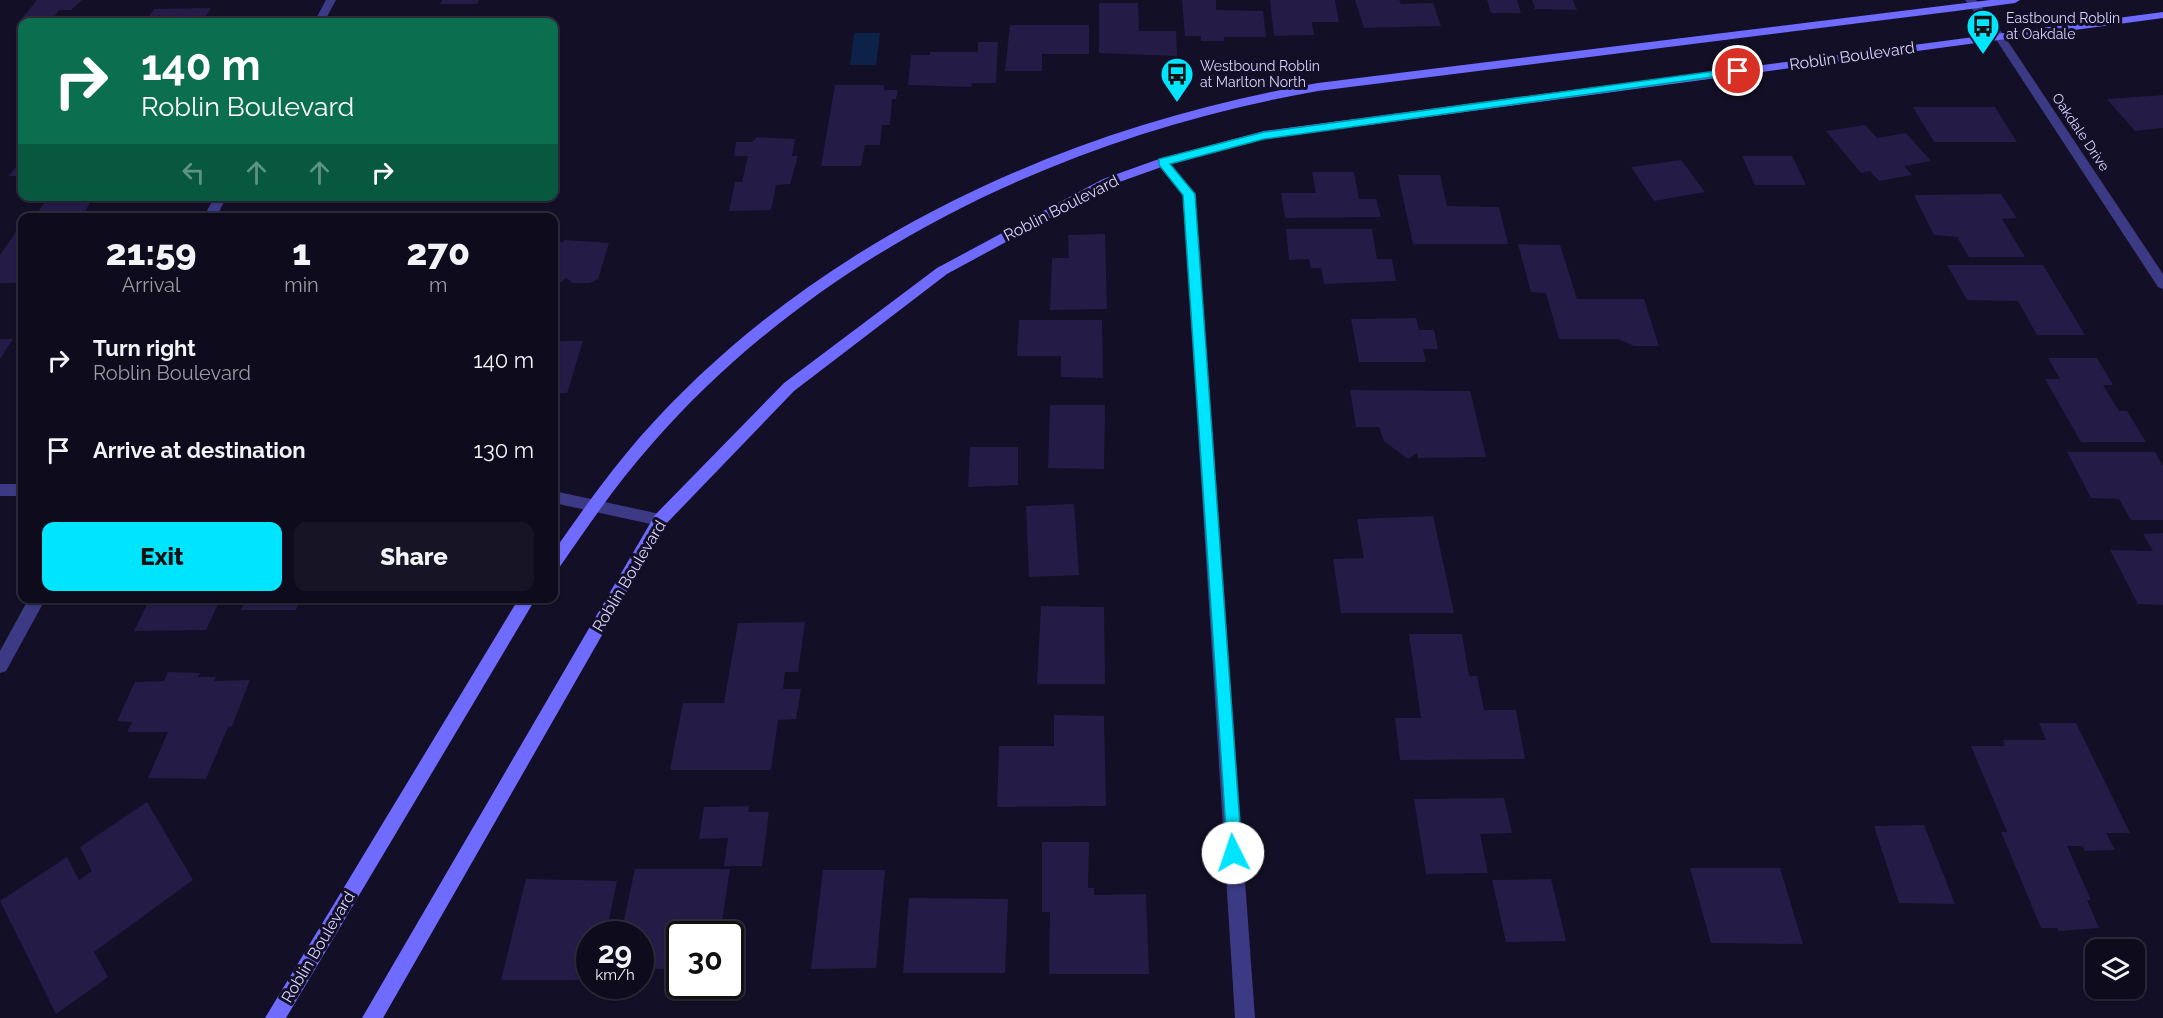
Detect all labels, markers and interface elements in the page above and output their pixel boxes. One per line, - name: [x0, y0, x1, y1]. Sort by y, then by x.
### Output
- bus stop icon: Eastbound Roblin at Oakdale: [1965, 8, 2001, 55]
- place label: Eastbound Roblin at Oakdale: [2006, 10, 2120, 42]
- street label: Roblin Boulevard: [1788, 38, 1916, 74]
- text: 140 m: [141, 41, 261, 90]
- icon: right: [42, 42, 120, 120]
- pin: [1712, 45, 1763, 96]
- icon: arrive: [1721, 54, 1754, 87]
- bus stop icon: Westbound Roblin at Marlton North: [1159, 56, 1195, 103]
- place label: Westbound Roblin at Marlton North: [1200, 58, 1320, 90]
- street label: Oakdale Drive: [2049, 90, 2113, 174]
- text: Roblin Boulevard: [141, 91, 354, 122]
- icon: left: [177, 156, 210, 189]
- icon: ahead: [240, 156, 273, 189]
- icon: ahead: [303, 156, 336, 189]
- icon: right: [366, 156, 399, 189]
- street label: Roblin Boulevard: [1000, 171, 1122, 245]
- text: 21:59: [106, 231, 196, 273]
- text: 1: [292, 231, 311, 273]
- text: 270: [406, 231, 470, 273]
- text: Arrival: [122, 273, 180, 297]
- text: min: [284, 273, 319, 297]
- text: m: [429, 273, 448, 297]
- text: Turn right: [93, 335, 196, 361]
- icon: right: [42, 344, 75, 377]
- text: 140 m: [473, 347, 534, 373]
- text: Roblin Boulevard: [93, 361, 251, 385]
- icon: arrive: [42, 434, 75, 467]
- text: Arrive at destination: [93, 437, 306, 463]
- text: 130 m: [474, 437, 534, 463]
- street label: Roblin Boulevard: [588, 517, 670, 635]
- button: Exit: [42, 522, 282, 591]
- button: Share: [294, 522, 534, 591]
- position arrow: [1201, 821, 1265, 885]
- street label: Roblin Boulevard: [277, 888, 359, 1006]
- speed limit sign: 30: [666, 921, 744, 999]
- text: 29: [598, 935, 632, 970]
- map controls: [2085, 939, 2145, 999]
- button: layers: [2085, 939, 2145, 999]
- text: km/h: [595, 966, 635, 984]

